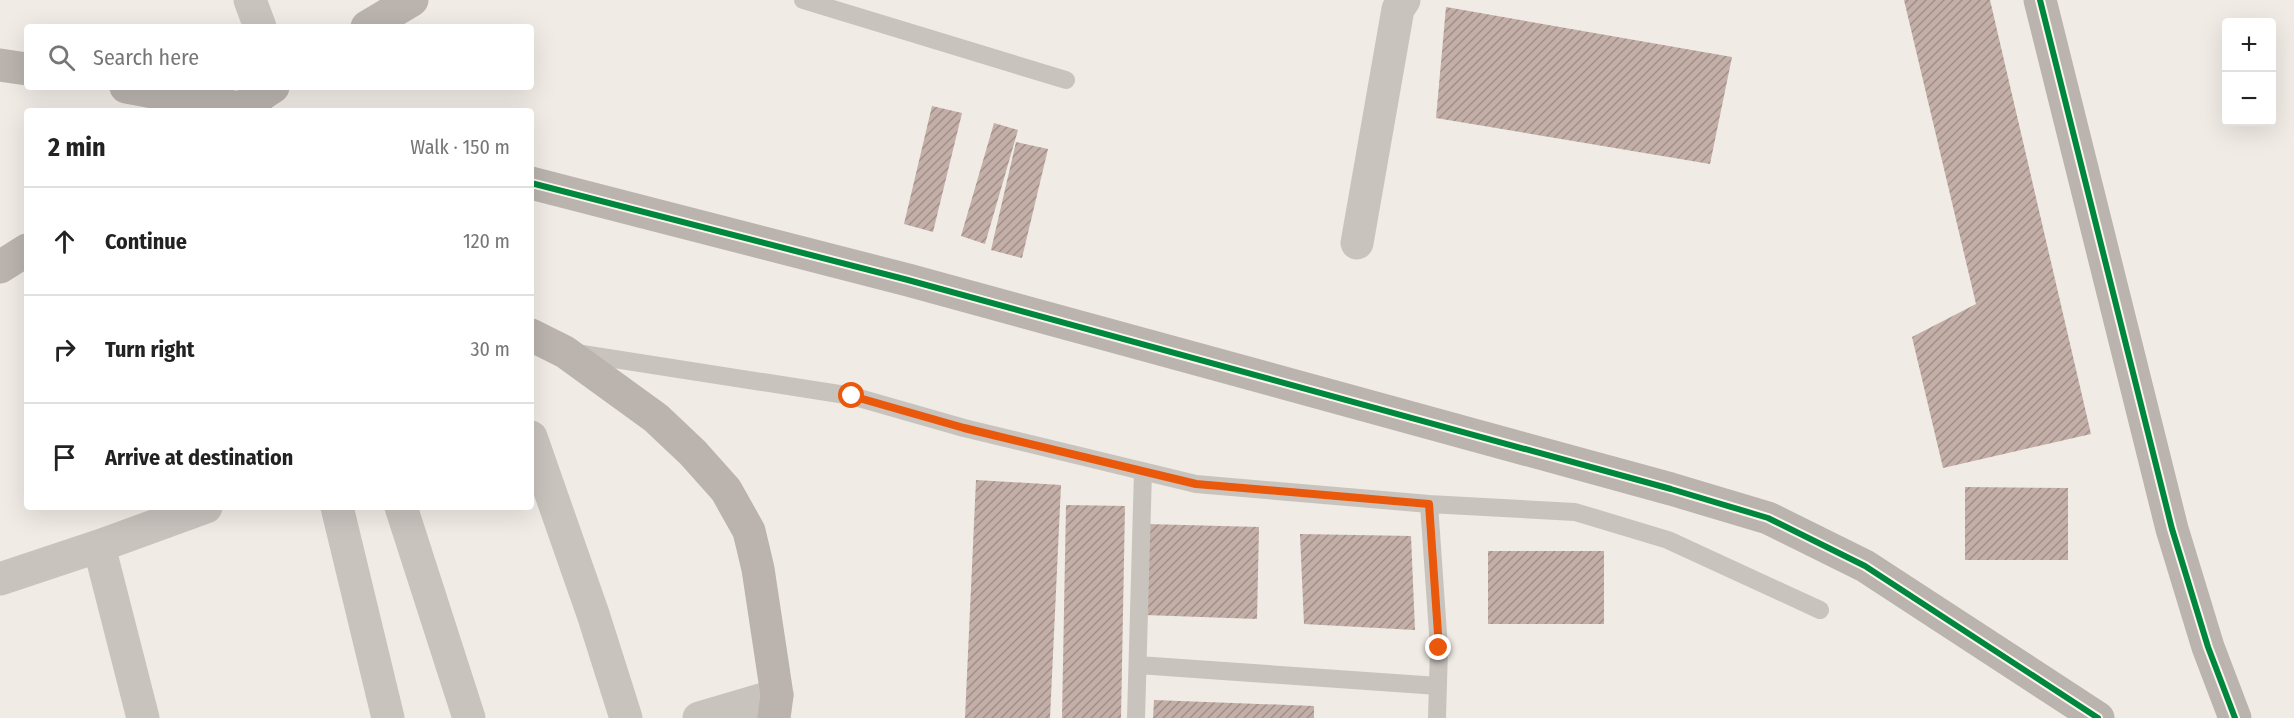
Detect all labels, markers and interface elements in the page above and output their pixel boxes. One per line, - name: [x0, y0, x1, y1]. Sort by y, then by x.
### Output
- map controls: [2222, 18, 2276, 126]
- button: +: [2222, 18, 2276, 72]
- search box: [24, 24, 534, 90]
- icon: search: [45, 41, 78, 74]
- text: Search here: [93, 44, 199, 71]
- button: −: [2222, 72, 2276, 126]
- text: 2 min: [48, 132, 106, 163]
- text: Walk · 150 m: [410, 135, 510, 159]
- icon: ahead: [48, 225, 81, 258]
- text: Continue: [105, 228, 187, 255]
- text: 120 m: [463, 229, 510, 253]
- icon: right: [48, 333, 81, 366]
- text: Turn right: [105, 336, 194, 363]
- text: 30 m: [470, 337, 510, 361]
- route start: [838, 382, 864, 408]
- icon: arrive: [48, 441, 81, 474]
- text: Arrive at destination: [105, 444, 293, 471]
- route end: [1425, 634, 1451, 660]

